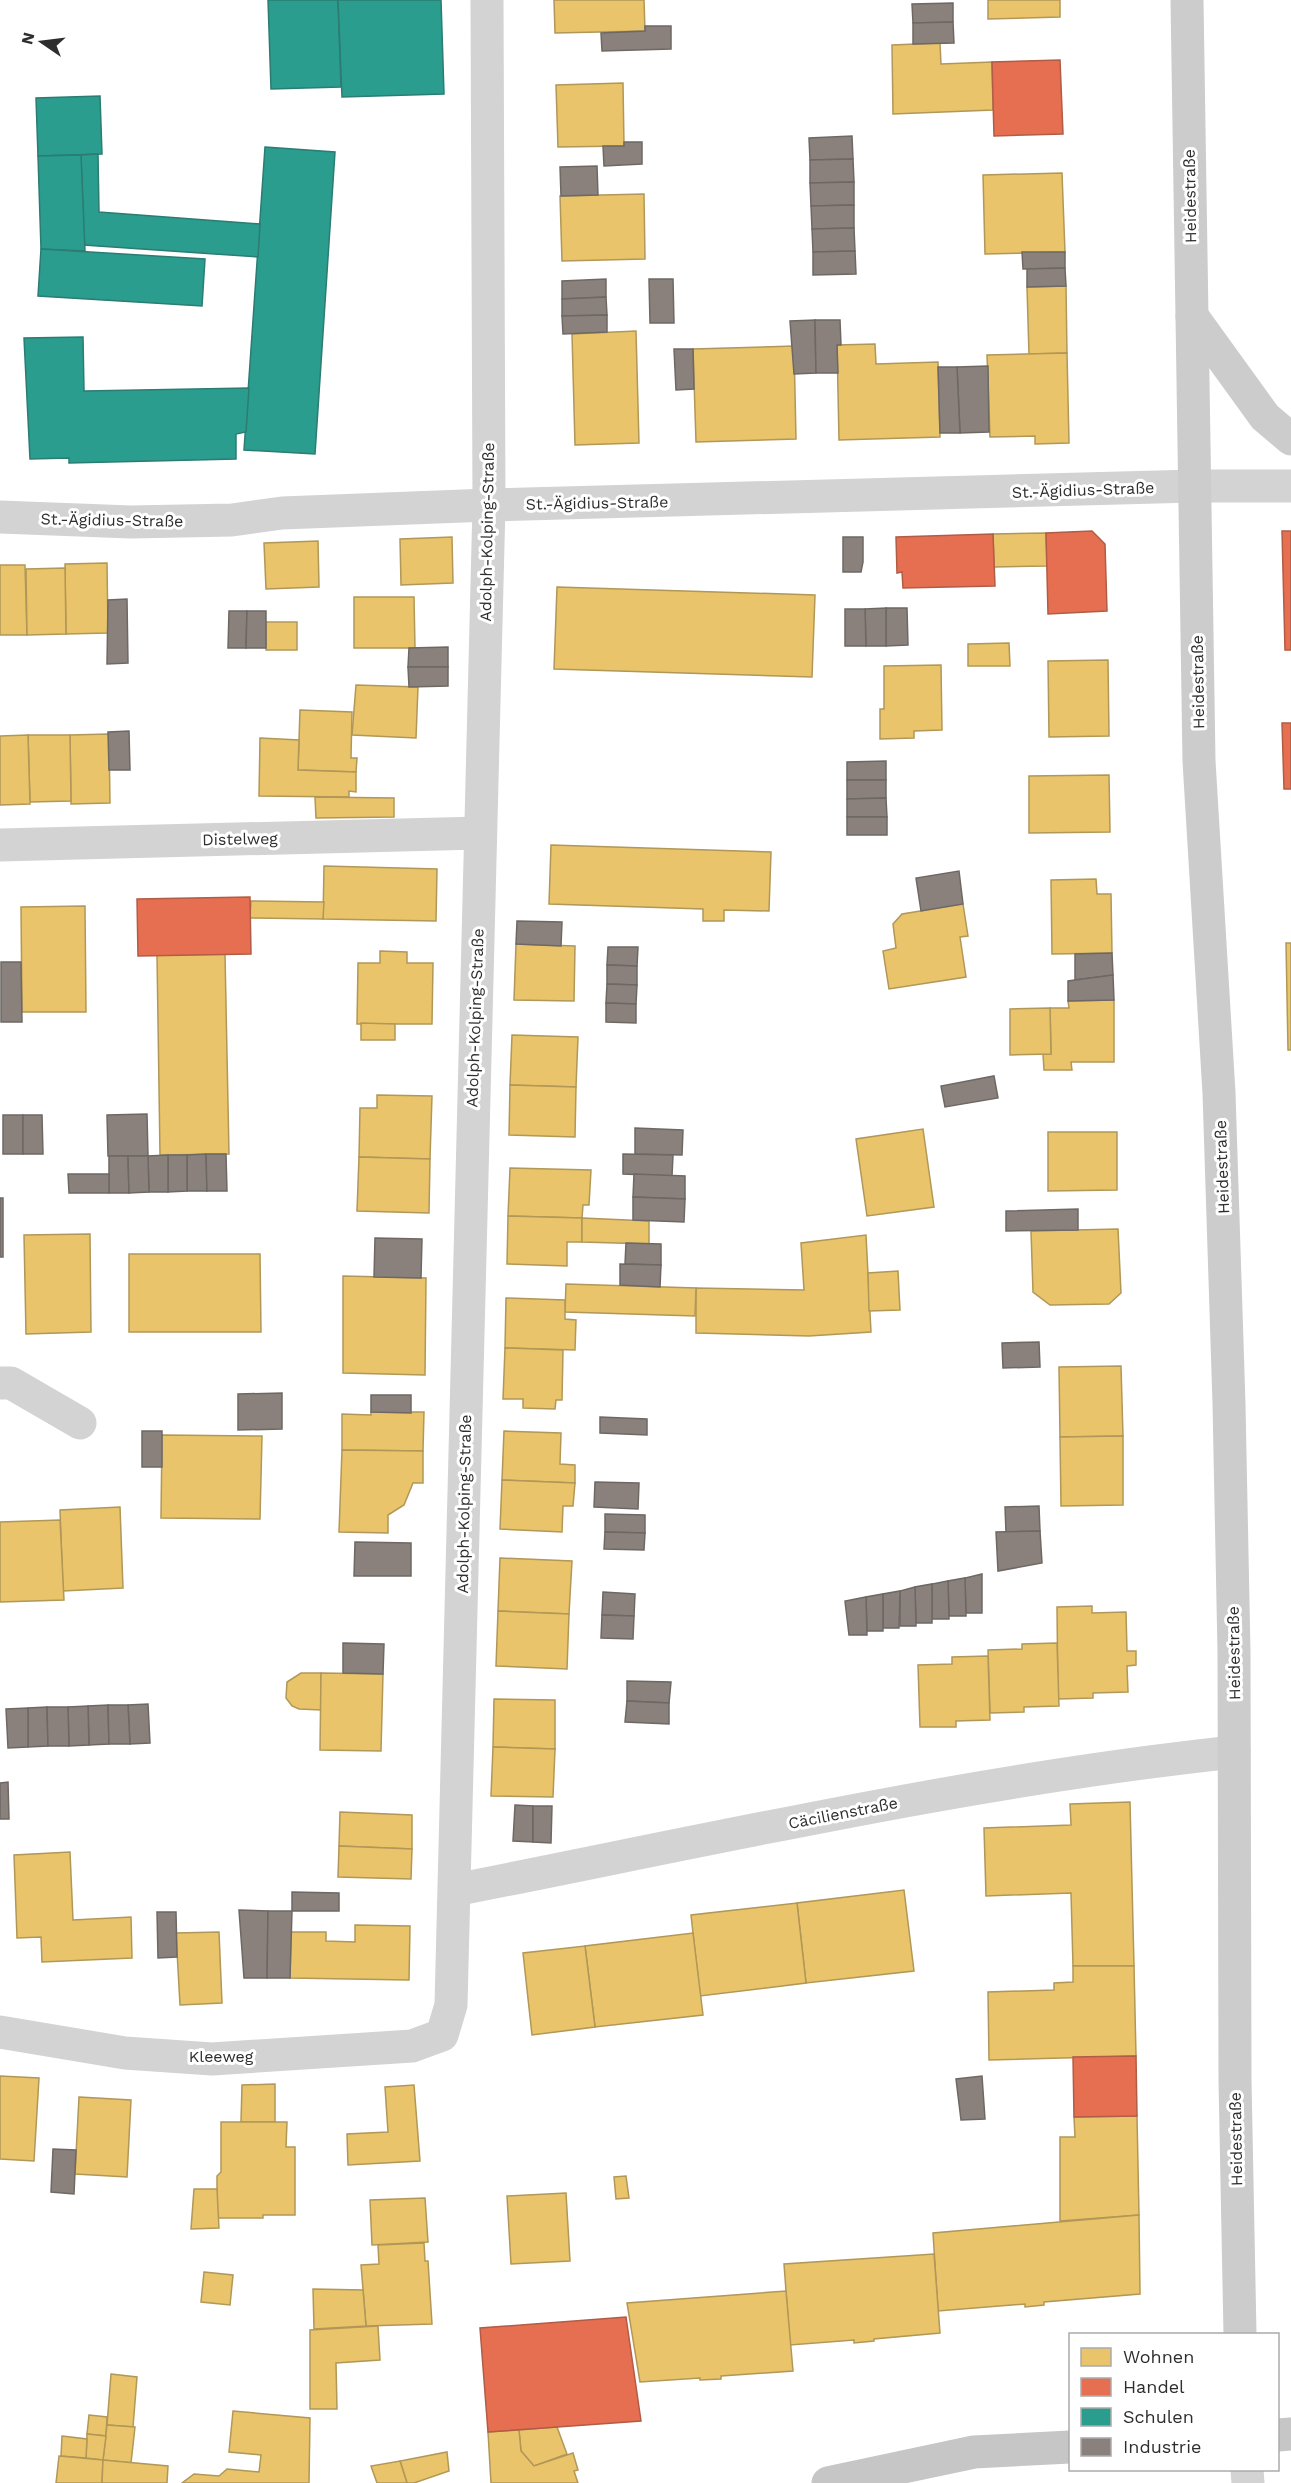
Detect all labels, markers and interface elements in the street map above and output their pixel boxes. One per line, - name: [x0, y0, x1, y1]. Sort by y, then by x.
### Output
- north arrow: [12, 12, 72, 72]
- text: N: [17, 30, 39, 47]
- street label: Heidestraße: [1180, 149, 1200, 243]
- street label: Adolph-Kolping-Straße: [476, 442, 498, 622]
- street label: St.-Ägidius-Straße: [1011, 478, 1155, 502]
- street label: St.-Ägidius-Straße: [525, 492, 669, 514]
- street label: St.-Ägidius-Straße: [40, 509, 184, 531]
- street label: Heidestraße: [1188, 635, 1208, 729]
- street label: Distelweg: [202, 829, 278, 849]
- street label: Adolph-Kolping-Straße: [462, 928, 488, 1108]
- street label: Heidestraße: [1211, 1120, 1233, 1214]
- street label: Adolph-Kolping-Straße: [453, 1414, 475, 1594]
- street label: Heidestraße: [1224, 1606, 1244, 1700]
- street label: Cäcilienstraße: [787, 1793, 899, 1833]
- street label: Kleeweg: [189, 2047, 254, 2066]
- street label: Heidestraße: [1226, 2092, 1246, 2186]
- legend: [1069, 2333, 1279, 2471]
- text: Wohnen: [1123, 2346, 1194, 2367]
- text: Handel: [1123, 2376, 1185, 2397]
- text: Schulen: [1123, 2406, 1194, 2427]
- text: Industrie: [1123, 2436, 1201, 2457]

